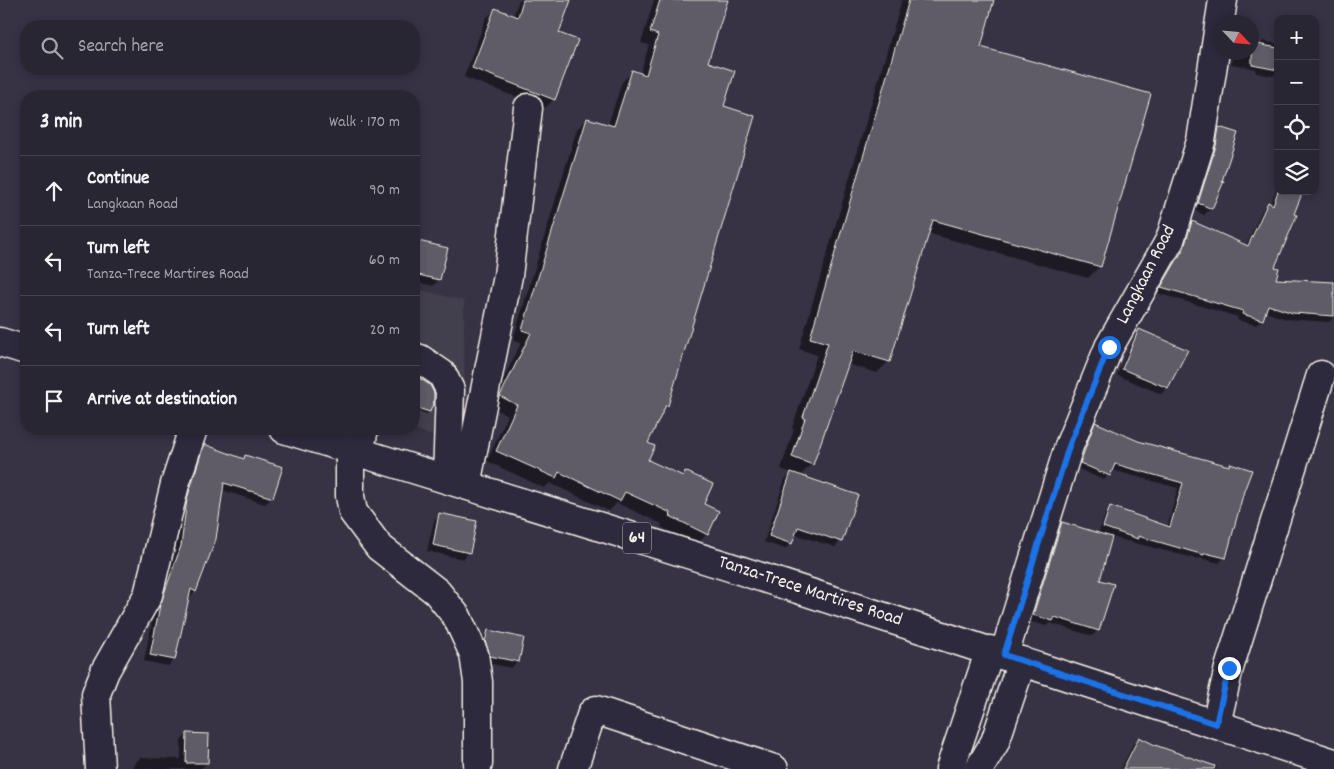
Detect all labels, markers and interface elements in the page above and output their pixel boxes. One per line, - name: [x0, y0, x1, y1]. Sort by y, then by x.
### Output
- north arrow: [1214, 15, 1259, 60]
- map controls: [1274, 15, 1319, 195]
- button: +: [1274, 15, 1319, 60]
- search box: [20, 20, 420, 75]
- icon: search: [38, 34, 66, 62]
- text: Search here: [78, 34, 164, 61]
- button: −: [1274, 60, 1319, 105]
- button: locate: [1274, 105, 1319, 150]
- text: 3 min: [40, 108, 82, 138]
- text: Walk · 170 m: [329, 111, 400, 134]
- button: layers: [1274, 150, 1319, 195]
- text: Continue: [87, 166, 149, 193]
- icon: ahead: [40, 177, 68, 205]
- text: 90 m: [369, 179, 400, 202]
- text: Langkaan Road: [87, 193, 178, 216]
- street label: Langkaan Road: [1110, 221, 1184, 329]
- text: Turn left: [87, 236, 150, 263]
- icon: left: [40, 247, 68, 275]
- text: 60 m: [369, 249, 400, 272]
- text: Tanza-Trece Martires Road: [87, 263, 249, 286]
- icon: left: [40, 317, 68, 345]
- text: Turn left: [87, 317, 150, 344]
- text: 20 m: [370, 319, 400, 342]
- route start: [1098, 336, 1121, 359]
- icon: arrive: [40, 387, 68, 415]
- text: Arrive at destination: [87, 387, 237, 414]
- road number: 64: [623, 522, 651, 554]
- street label: Tanza-Trece Martires Road: [714, 549, 906, 635]
- route end: [1218, 657, 1241, 680]

